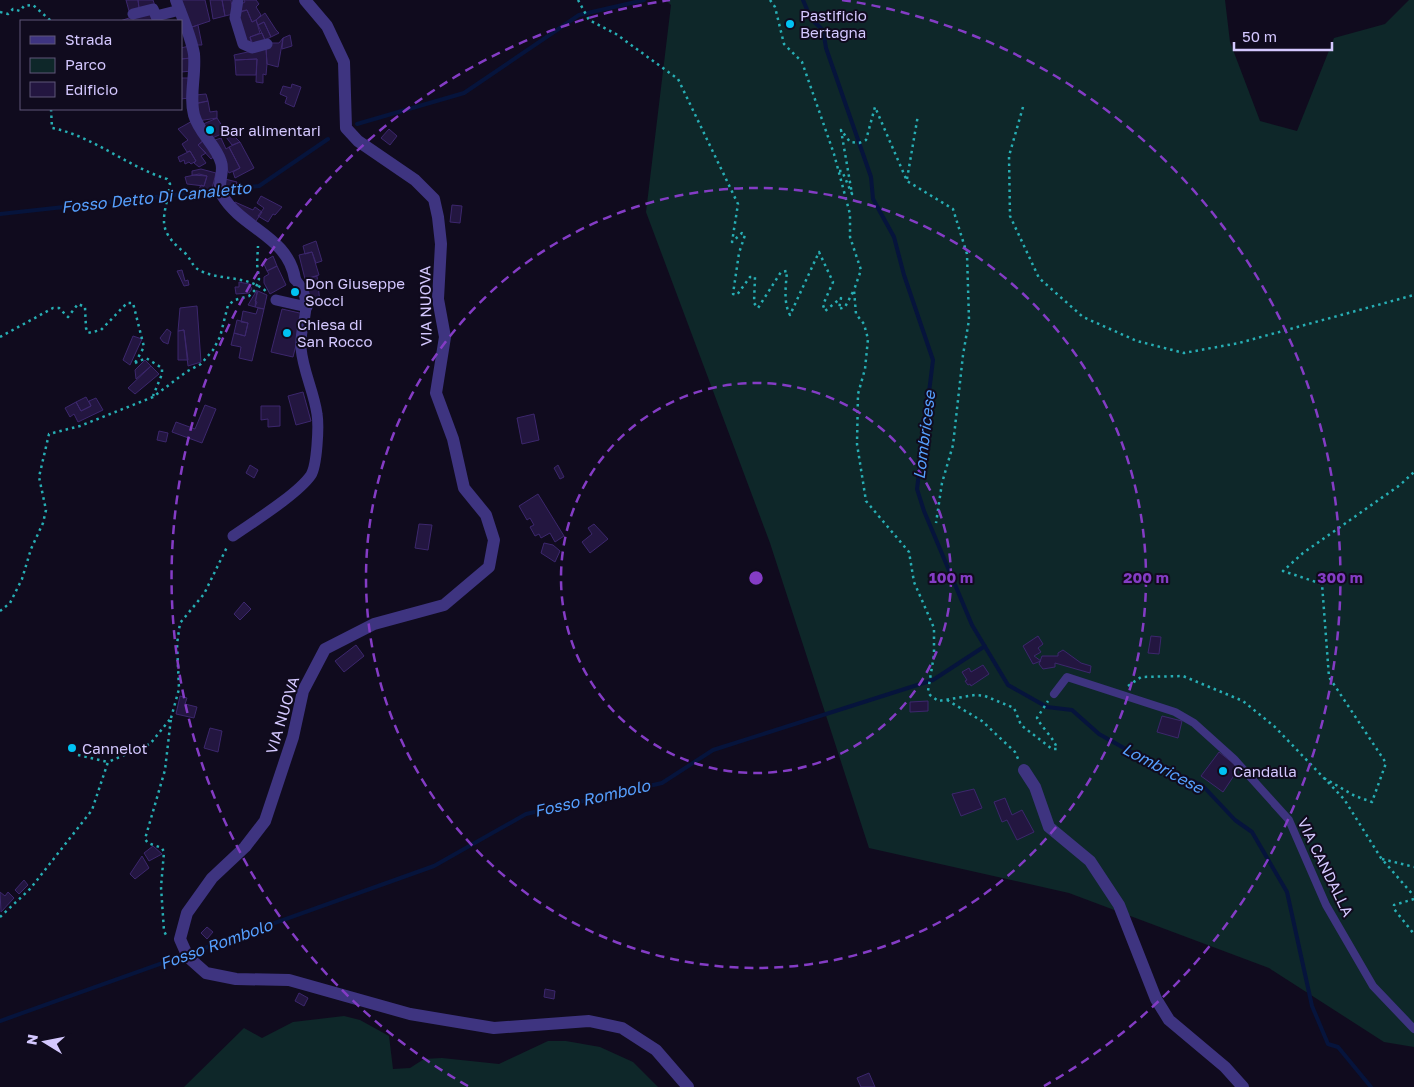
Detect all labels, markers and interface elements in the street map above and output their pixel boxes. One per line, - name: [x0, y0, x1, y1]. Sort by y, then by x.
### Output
- place label: Pastificio Bertagna: [800, 6, 867, 41]
- marker: Pastificio Bertagna: [784, 18, 796, 30]
- legend: [20, 20, 182, 110]
- scale bar: [1234, 20, 1332, 52]
- text: 50 m: [1242, 27, 1277, 45]
- text: Strada: [65, 30, 112, 48]
- text: Parco: [65, 55, 106, 73]
- text: Edificio: [65, 80, 118, 98]
- place label: Bar alimentari: [220, 121, 321, 139]
- marker: Bar alimentari: [204, 124, 216, 136]
- water label: Fosso Detto Di Canaletto: [60, 177, 253, 217]
- street label: VIA NUOVA: [415, 266, 435, 346]
- place label: Don Giuseppe Socci: [305, 274, 405, 309]
- marker: Don Giuseppe Socci: [289, 286, 301, 298]
- place label: Chiesa di San Rocco: [297, 315, 372, 350]
- marker: Chiesa di San Rocco: [281, 327, 293, 339]
- water label: Lombricese: [909, 388, 940, 480]
- text: 100 m: [929, 568, 973, 586]
- text: 200 m: [1123, 568, 1169, 586]
- text: 300 m: [1317, 568, 1363, 586]
- centre of rings: [747, 569, 765, 587]
- street label: VIA NUOVA: [262, 674, 302, 756]
- water label: Lombricese: [1119, 738, 1208, 798]
- place label: Cannelot: [82, 739, 147, 757]
- marker: Cannelot: [66, 742, 78, 754]
- place label: Candalla: [1233, 762, 1297, 780]
- marker: Candalla: [1217, 765, 1229, 777]
- water label: Fosso Rombolo: [532, 775, 653, 821]
- street label: VIA CANDALLA: [1294, 815, 1358, 919]
- water label: Fosso Rombolo: [157, 914, 276, 974]
- north arrow: [20, 1017, 70, 1067]
- text: N: [22, 1033, 41, 1046]

